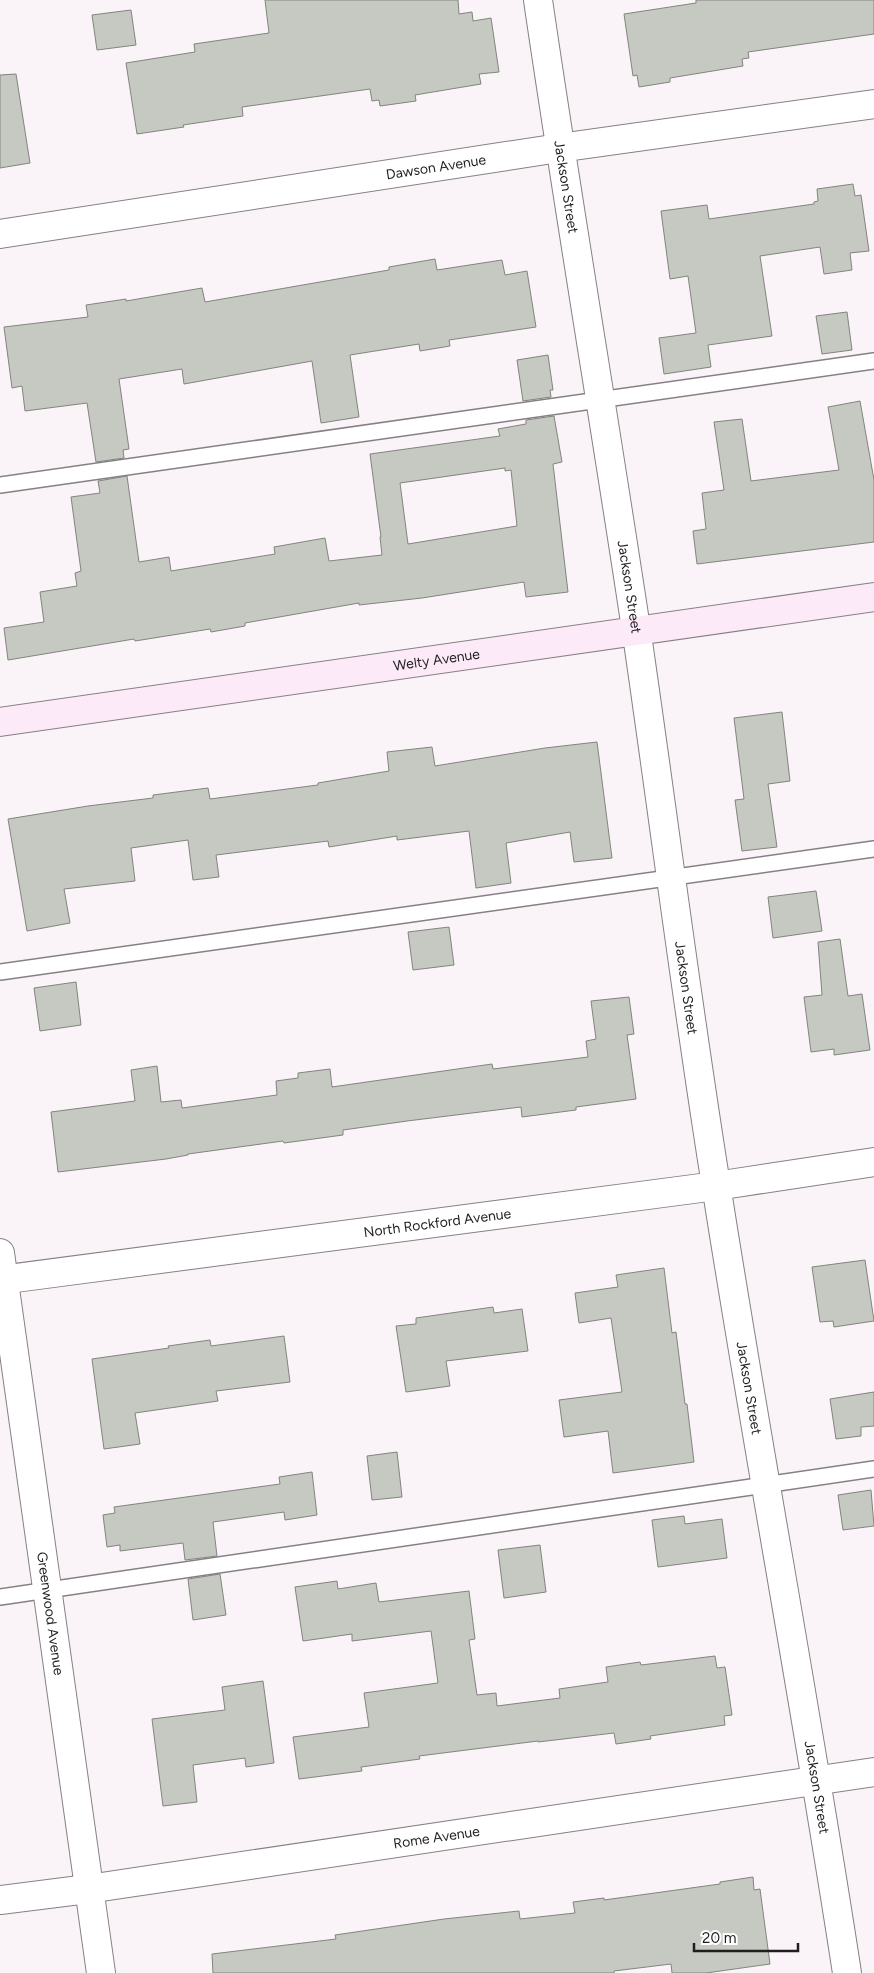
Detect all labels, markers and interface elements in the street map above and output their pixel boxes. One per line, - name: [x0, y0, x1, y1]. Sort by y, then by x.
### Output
- street label: Jackson Street: [551, 139, 582, 235]
- street label: Dawson Avenue: [385, 151, 487, 183]
- street label: Jackson Street: [614, 539, 645, 635]
- street label: Welty Avenue: [392, 645, 481, 674]
- street label: Jackson Street: [671, 940, 701, 1036]
- street label: North Rockford Avenue: [362, 1204, 512, 1241]
- street label: Jackson Street: [733, 1340, 765, 1436]
- street label: Greenwood Avenue: [33, 1551, 68, 1677]
- street label: Jackson Street: [801, 1740, 833, 1835]
- street label: Rome Avenue: [392, 1822, 481, 1852]
- scale bar: [694, 1920, 798, 1952]
- text: 20 m: [702, 1929, 736, 1947]

